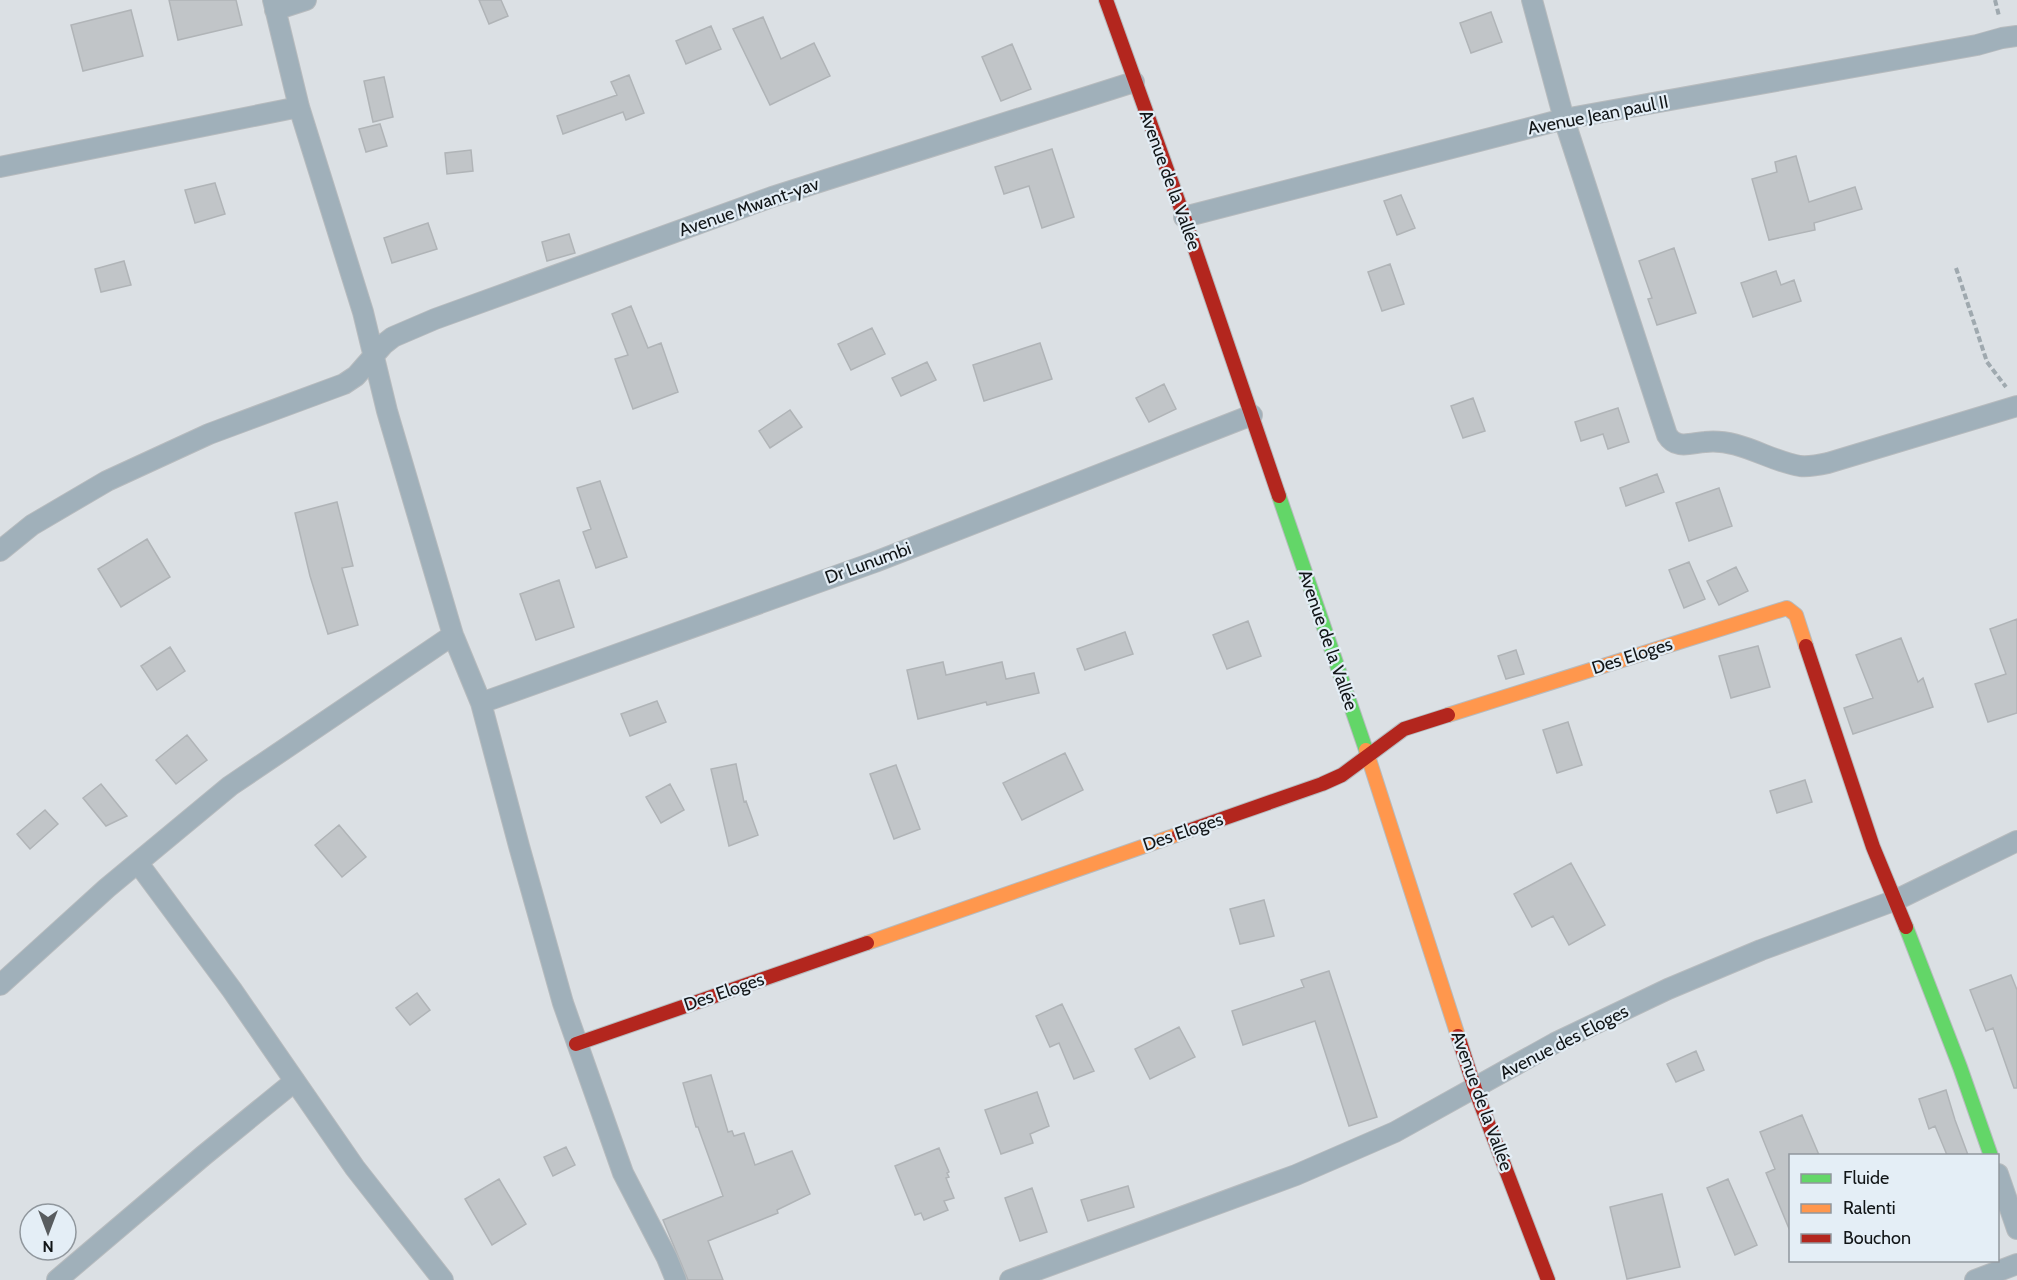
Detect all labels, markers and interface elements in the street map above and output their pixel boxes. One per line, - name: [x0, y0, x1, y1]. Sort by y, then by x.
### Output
- street label: Avenue Jean paul II: [1526, 91, 1670, 139]
- street label: Avenue de la Vallée: [1135, 107, 1205, 253]
- street label: Avenue Mwant-yav: [676, 173, 822, 241]
- street label: Dr Lunumbi: [822, 537, 914, 589]
- street label: Avenue de la Vallée: [1294, 567, 1362, 713]
- street label: Des Eloges: [1589, 633, 1675, 679]
- street label: Des Eloges: [1140, 808, 1226, 856]
- street label: Des Eloges: [681, 968, 767, 1016]
- street label: Avenue des Eloges: [1496, 1000, 1632, 1084]
- street label: Avenue de la Vallée: [1447, 1028, 1517, 1174]
- legend: [1789, 1154, 1999, 1262]
- text: Fluide: [1843, 1167, 1889, 1189]
- text: Ralenti: [1843, 1197, 1896, 1219]
- north arrow: [18, 1202, 78, 1262]
- text: Bouchon: [1843, 1227, 1911, 1249]
- text: N: [42, 1237, 54, 1256]

